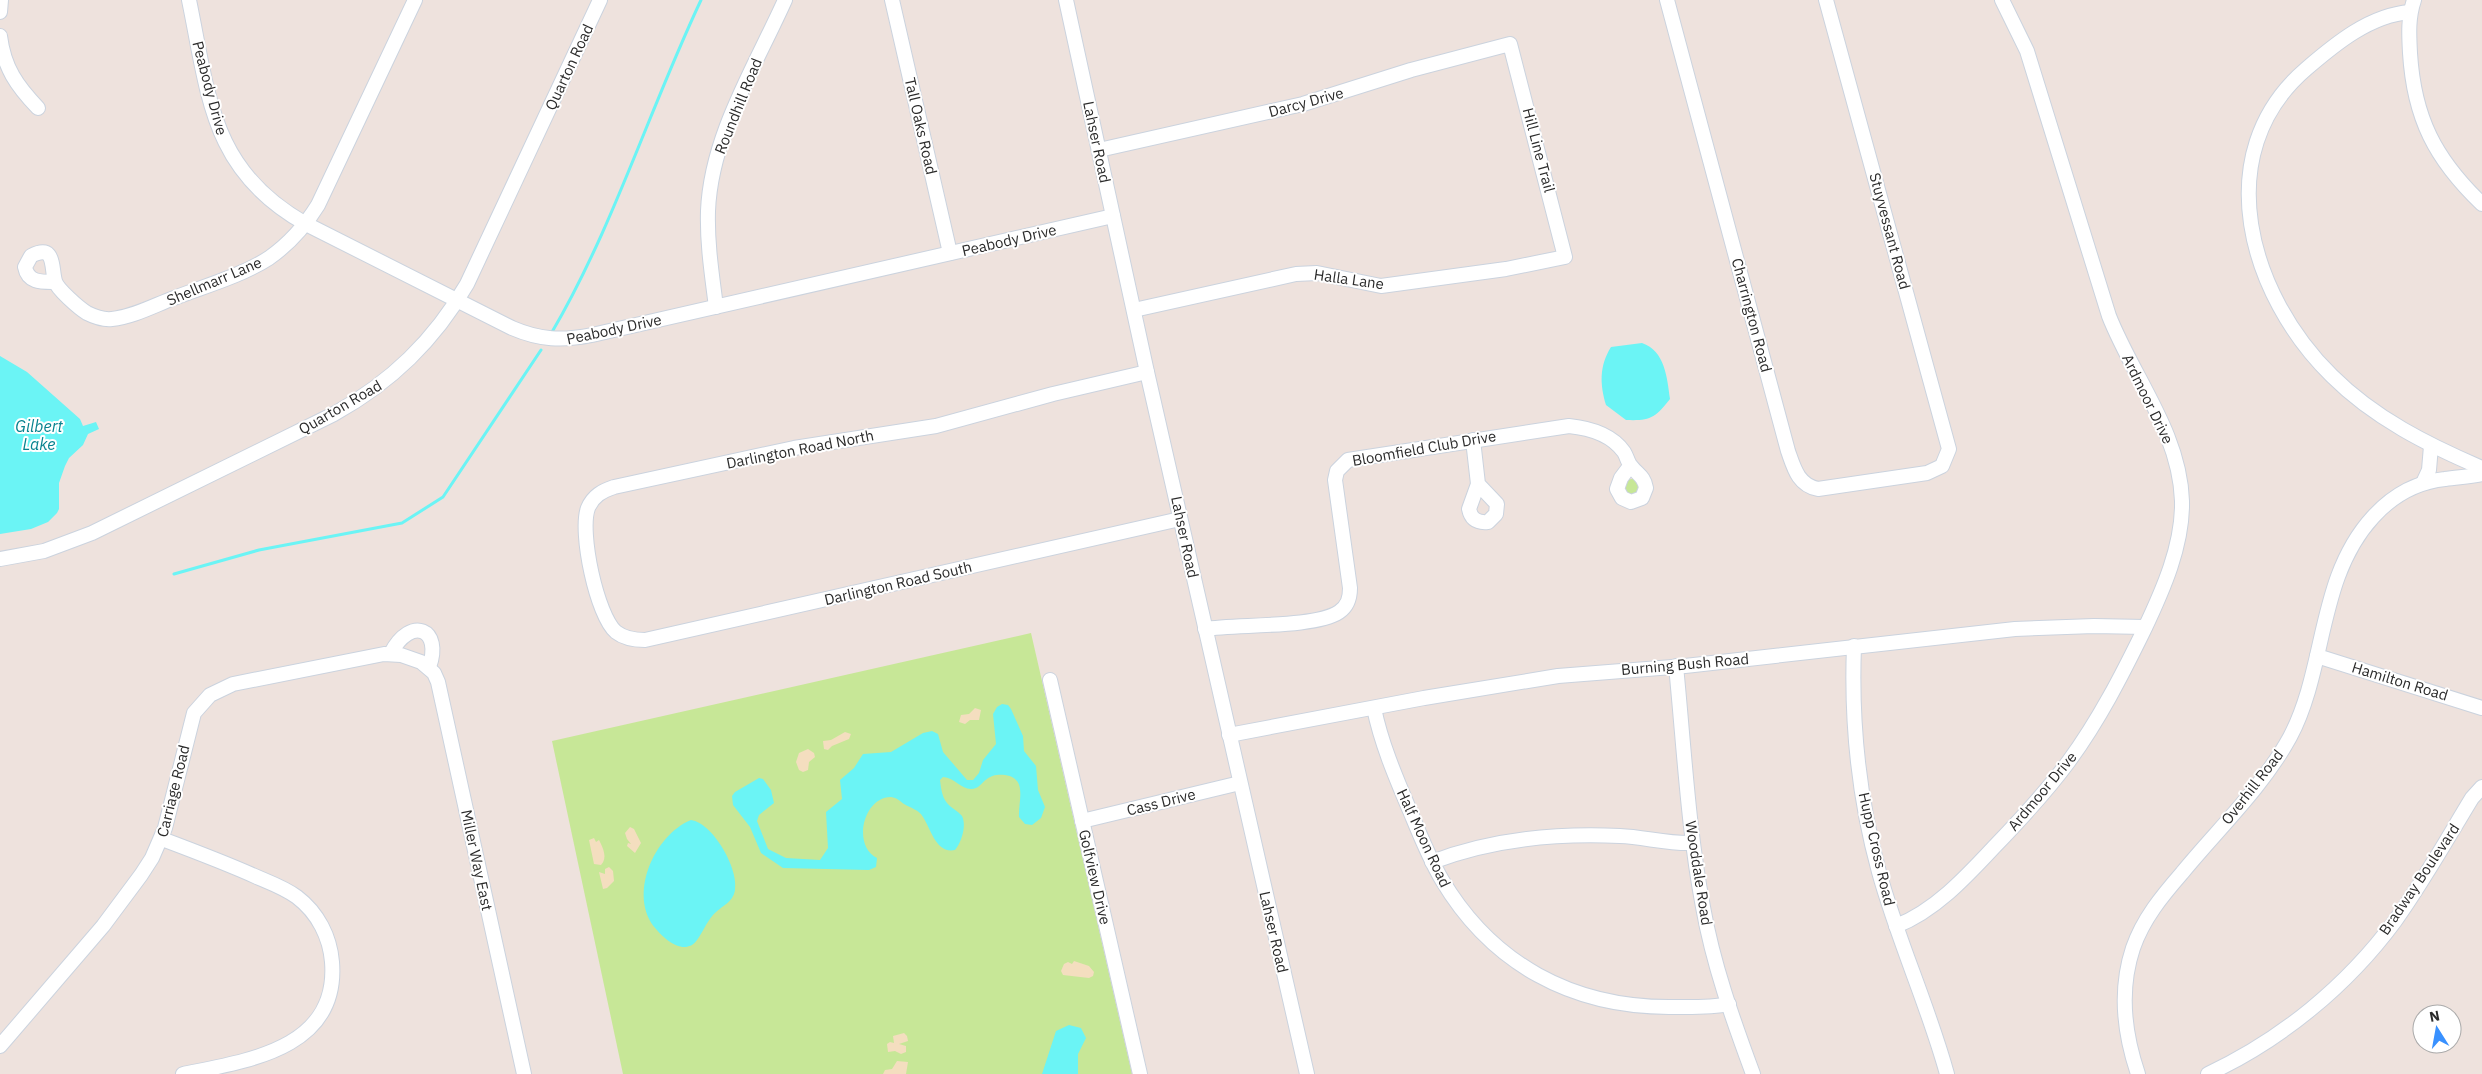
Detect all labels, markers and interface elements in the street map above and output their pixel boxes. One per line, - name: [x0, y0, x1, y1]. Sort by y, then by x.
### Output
- street label: Quarton Road: [541, 21, 597, 113]
- street label: Peabody Drive: [188, 39, 232, 137]
- street label: Roundhill Road: [710, 55, 766, 157]
- street label: Tall Oaks Road: [901, 76, 941, 176]
- street label: Darcy Drive: [1266, 83, 1346, 121]
- street label: Lahser Road: [1079, 99, 1115, 185]
- street label: Hill Line Trail: [1519, 106, 1559, 194]
- street label: Stuyvessant Road: [1865, 171, 1915, 291]
- street label: Peabody Drive: [960, 220, 1058, 260]
- street label: Shellmarr Lane: [164, 252, 264, 310]
- street label: Charrington Road: [1728, 256, 1776, 374]
- street label: Halla Lane: [1313, 265, 1385, 293]
- street label: Peabody Drive: [565, 310, 663, 348]
- street label: Ardmoor Drive: [2118, 351, 2178, 447]
- street label: Quarton Road: [295, 376, 385, 438]
- water label: Gilbert Lake: [15, 416, 64, 454]
- street label: Darlington Road North: [725, 425, 875, 473]
- street label: Bloomfield Club Drive: [1351, 426, 1497, 470]
- street label: Lahser Road: [1167, 494, 1203, 580]
- street label: Darlington Road South: [822, 557, 974, 609]
- street label: Burning Bush Road: [1620, 649, 1750, 679]
- street label: Hamilton Road: [2350, 657, 2450, 705]
- street label: Carriage Road: [152, 743, 194, 839]
- street label: Overhill Road: [2217, 746, 2287, 828]
- street label: Ardmoor Drive: [2003, 748, 2081, 834]
- street label: Cass Drive: [1125, 784, 1197, 820]
- street label: Half Moon Road: [1393, 786, 1455, 890]
- street label: Hupp Cross Road: [1855, 790, 1899, 908]
- street label: Miller Way East: [457, 808, 497, 912]
- street label: Wooddale Road: [1681, 819, 1717, 927]
- street label: Bradway Boulevard: [2375, 820, 2463, 938]
- street label: Golfview Drive: [1075, 828, 1115, 926]
- street label: Lahser Road: [1255, 889, 1293, 975]
- north arrow: [2412, 1004, 2462, 1054]
- text: N: [2428, 1006, 2441, 1026]

